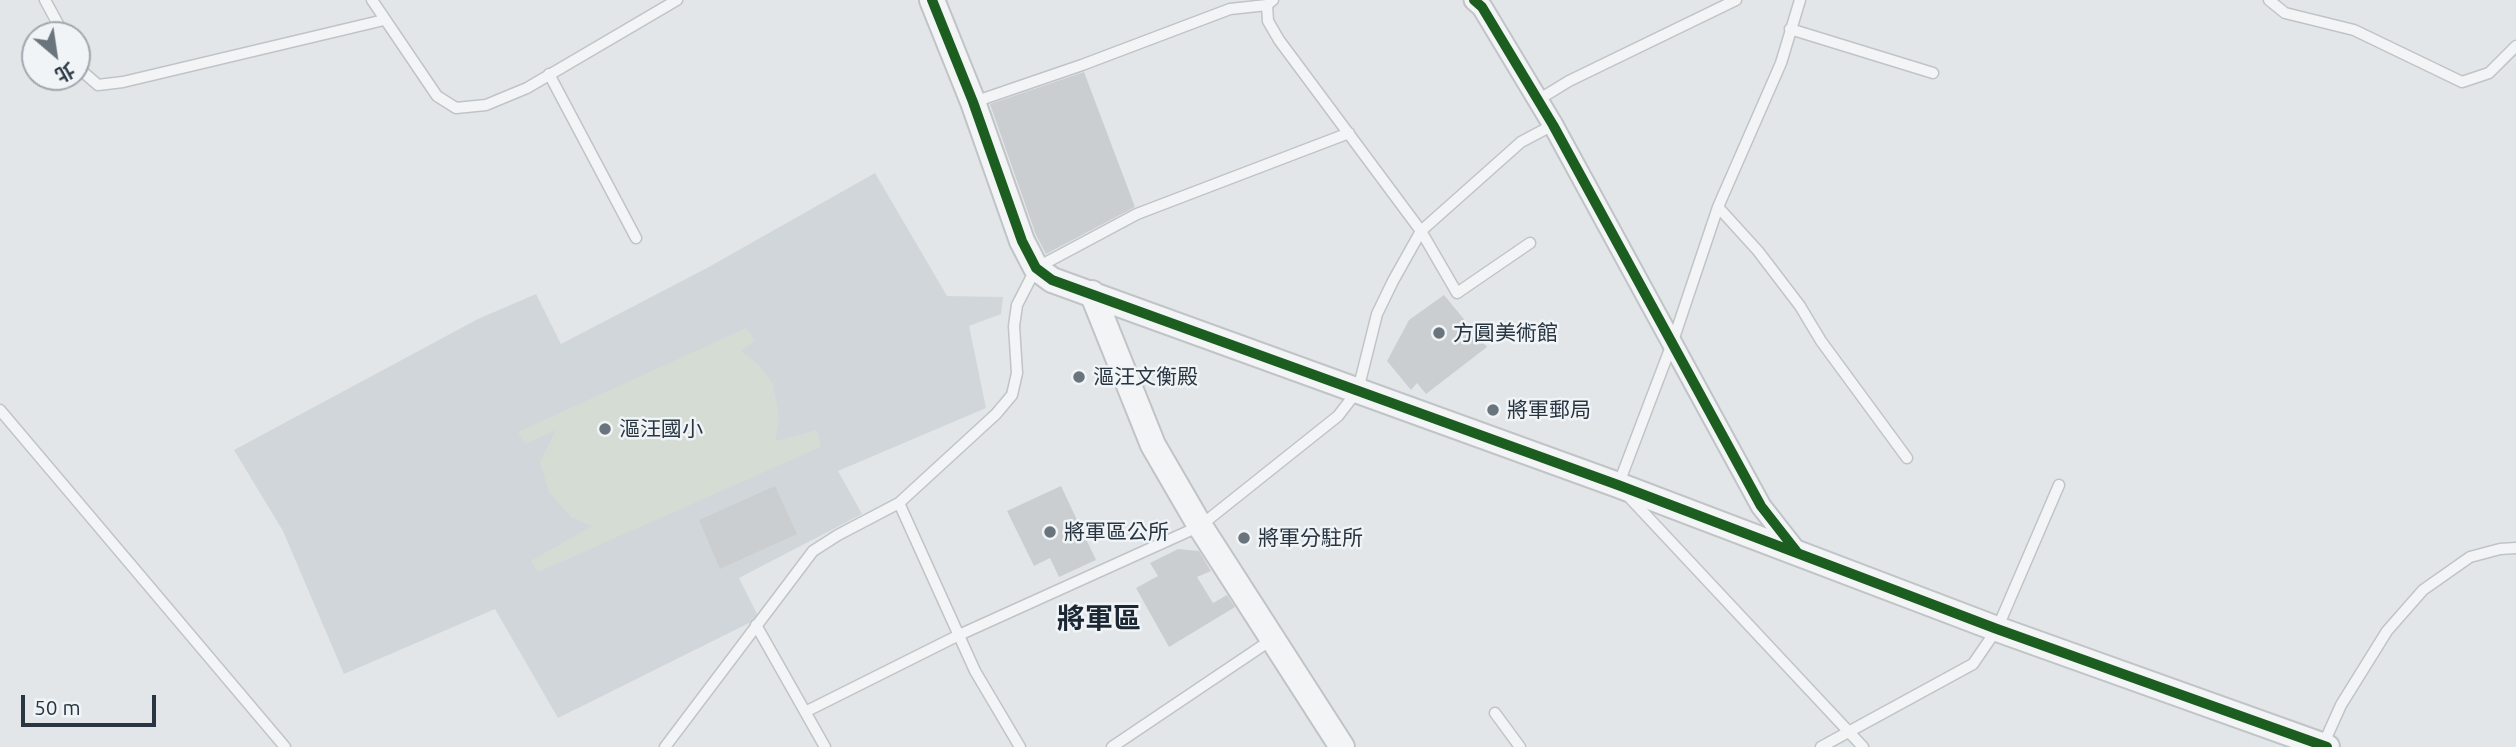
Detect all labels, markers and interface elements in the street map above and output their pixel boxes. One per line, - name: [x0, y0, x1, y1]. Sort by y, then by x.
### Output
- north arrow: [21, 21, 91, 91]
- text: 北: [52, 58, 79, 87]
- place label: 方圓美術館: [1453, 320, 1558, 346]
- marker: 方圓美術館: [1431, 325, 1447, 341]
- place label: 漚汪文衡殿: [1093, 364, 1198, 390]
- marker: 漚汪文衡殿: [1071, 369, 1087, 385]
- place label: 將軍郵局: [1507, 397, 1591, 423]
- marker: 將軍郵局: [1485, 402, 1501, 418]
- place label: 漚汪國小: [619, 416, 703, 442]
- marker: 漚汪國小: [597, 421, 613, 437]
- place label: 將軍區公所: [1064, 519, 1169, 545]
- marker: 將軍區公所: [1042, 524, 1058, 540]
- place label: 將軍分駐所: [1258, 525, 1363, 551]
- marker: 將軍分駐所: [1236, 530, 1252, 546]
- district label: 將軍區: [1057, 602, 1141, 636]
- scale bar: [24, 680, 159, 724]
- text: 50 m: [34, 695, 81, 719]

